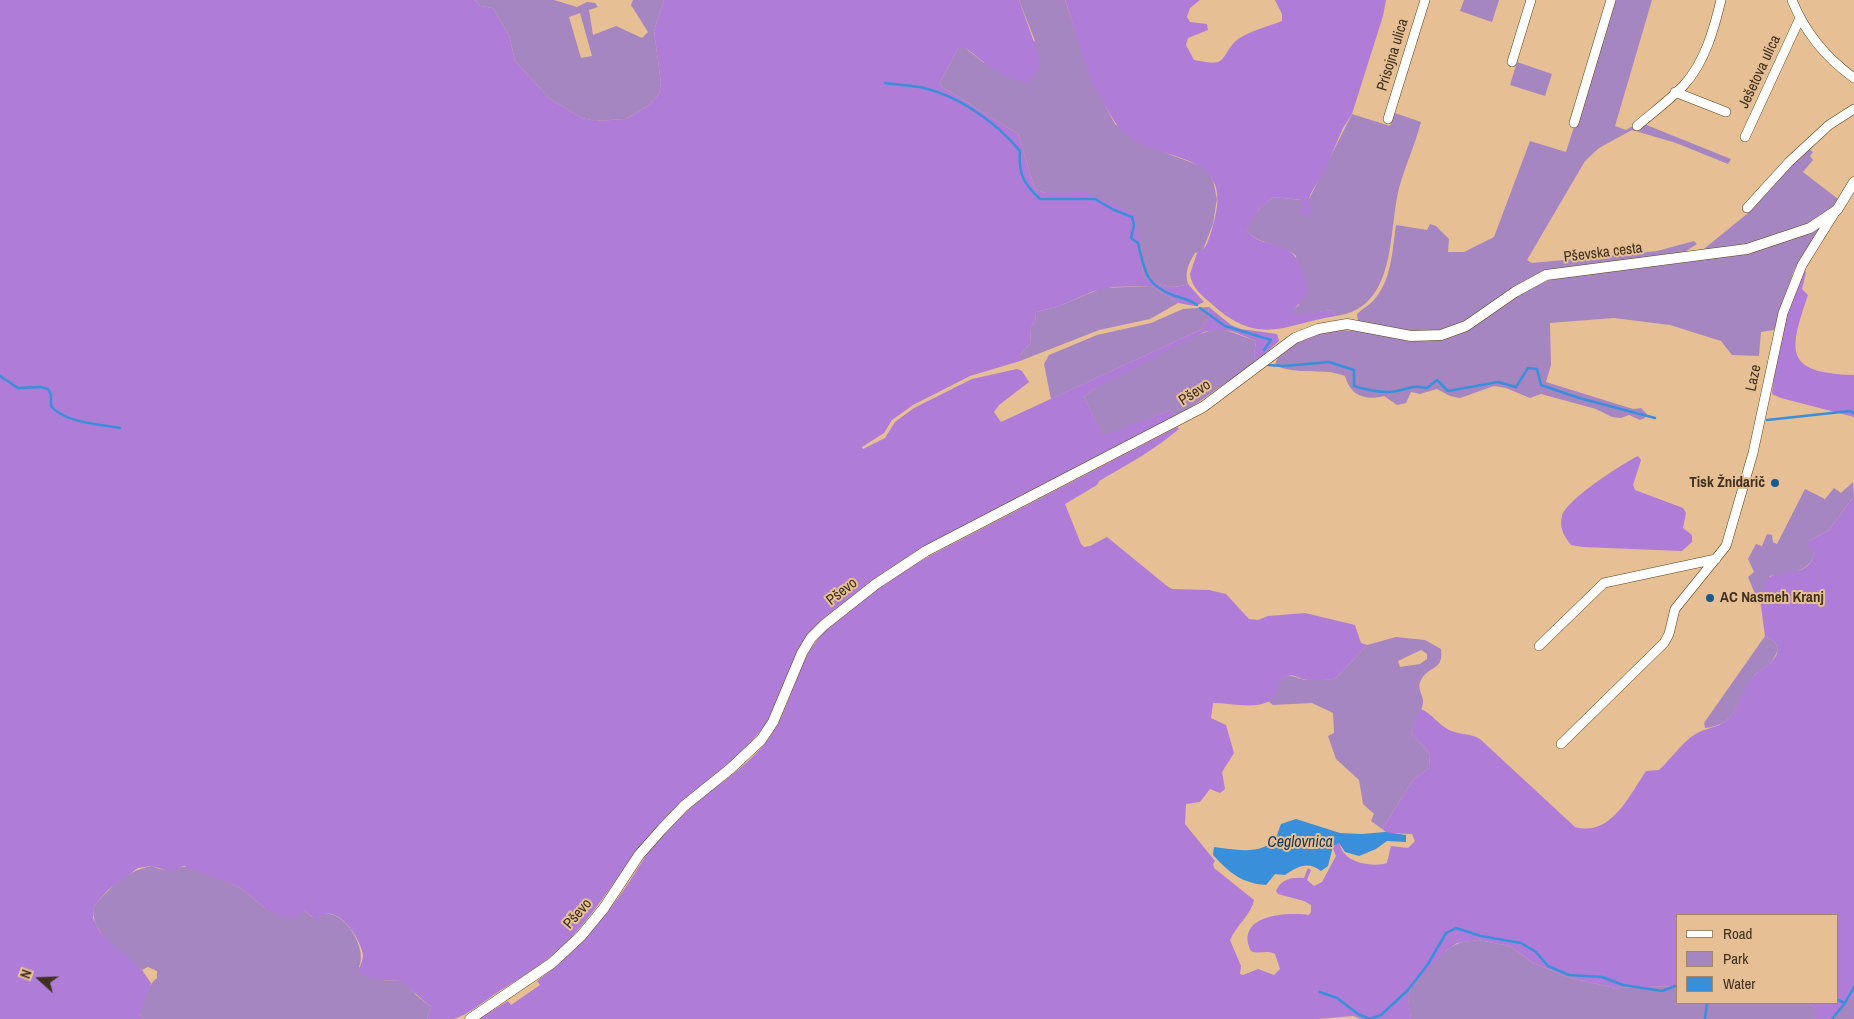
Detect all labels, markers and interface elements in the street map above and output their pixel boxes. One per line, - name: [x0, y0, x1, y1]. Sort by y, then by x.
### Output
- street label: Prisojna ulica: [1373, 17, 1413, 93]
- street label: Ješetova ulica: [1735, 33, 1785, 111]
- street label: Pševska cesta: [1563, 239, 1643, 267]
- street label: Laze: [1742, 363, 1766, 393]
- street label: Pševo: [1176, 376, 1214, 410]
- place label: Tisk Žnidarič: [1689, 474, 1765, 492]
- marker: Tisk Žnidarič: [1769, 477, 1781, 489]
- street label: Pševo: [823, 574, 861, 610]
- place label: AC Nasmeh Kranj: [1720, 589, 1824, 607]
- marker: AC Nasmeh Kranj: [1704, 592, 1716, 604]
- water label: Ceglovnica: [1267, 833, 1333, 853]
- street label: Pševo: [560, 895, 596, 933]
- legend: [1676, 914, 1839, 1004]
- text: Road: [1723, 923, 1752, 944]
- text: Park: [1723, 948, 1748, 969]
- north arrow: [15, 954, 65, 1004]
- text: N: [16, 967, 36, 981]
- text: Water: [1723, 973, 1755, 994]

